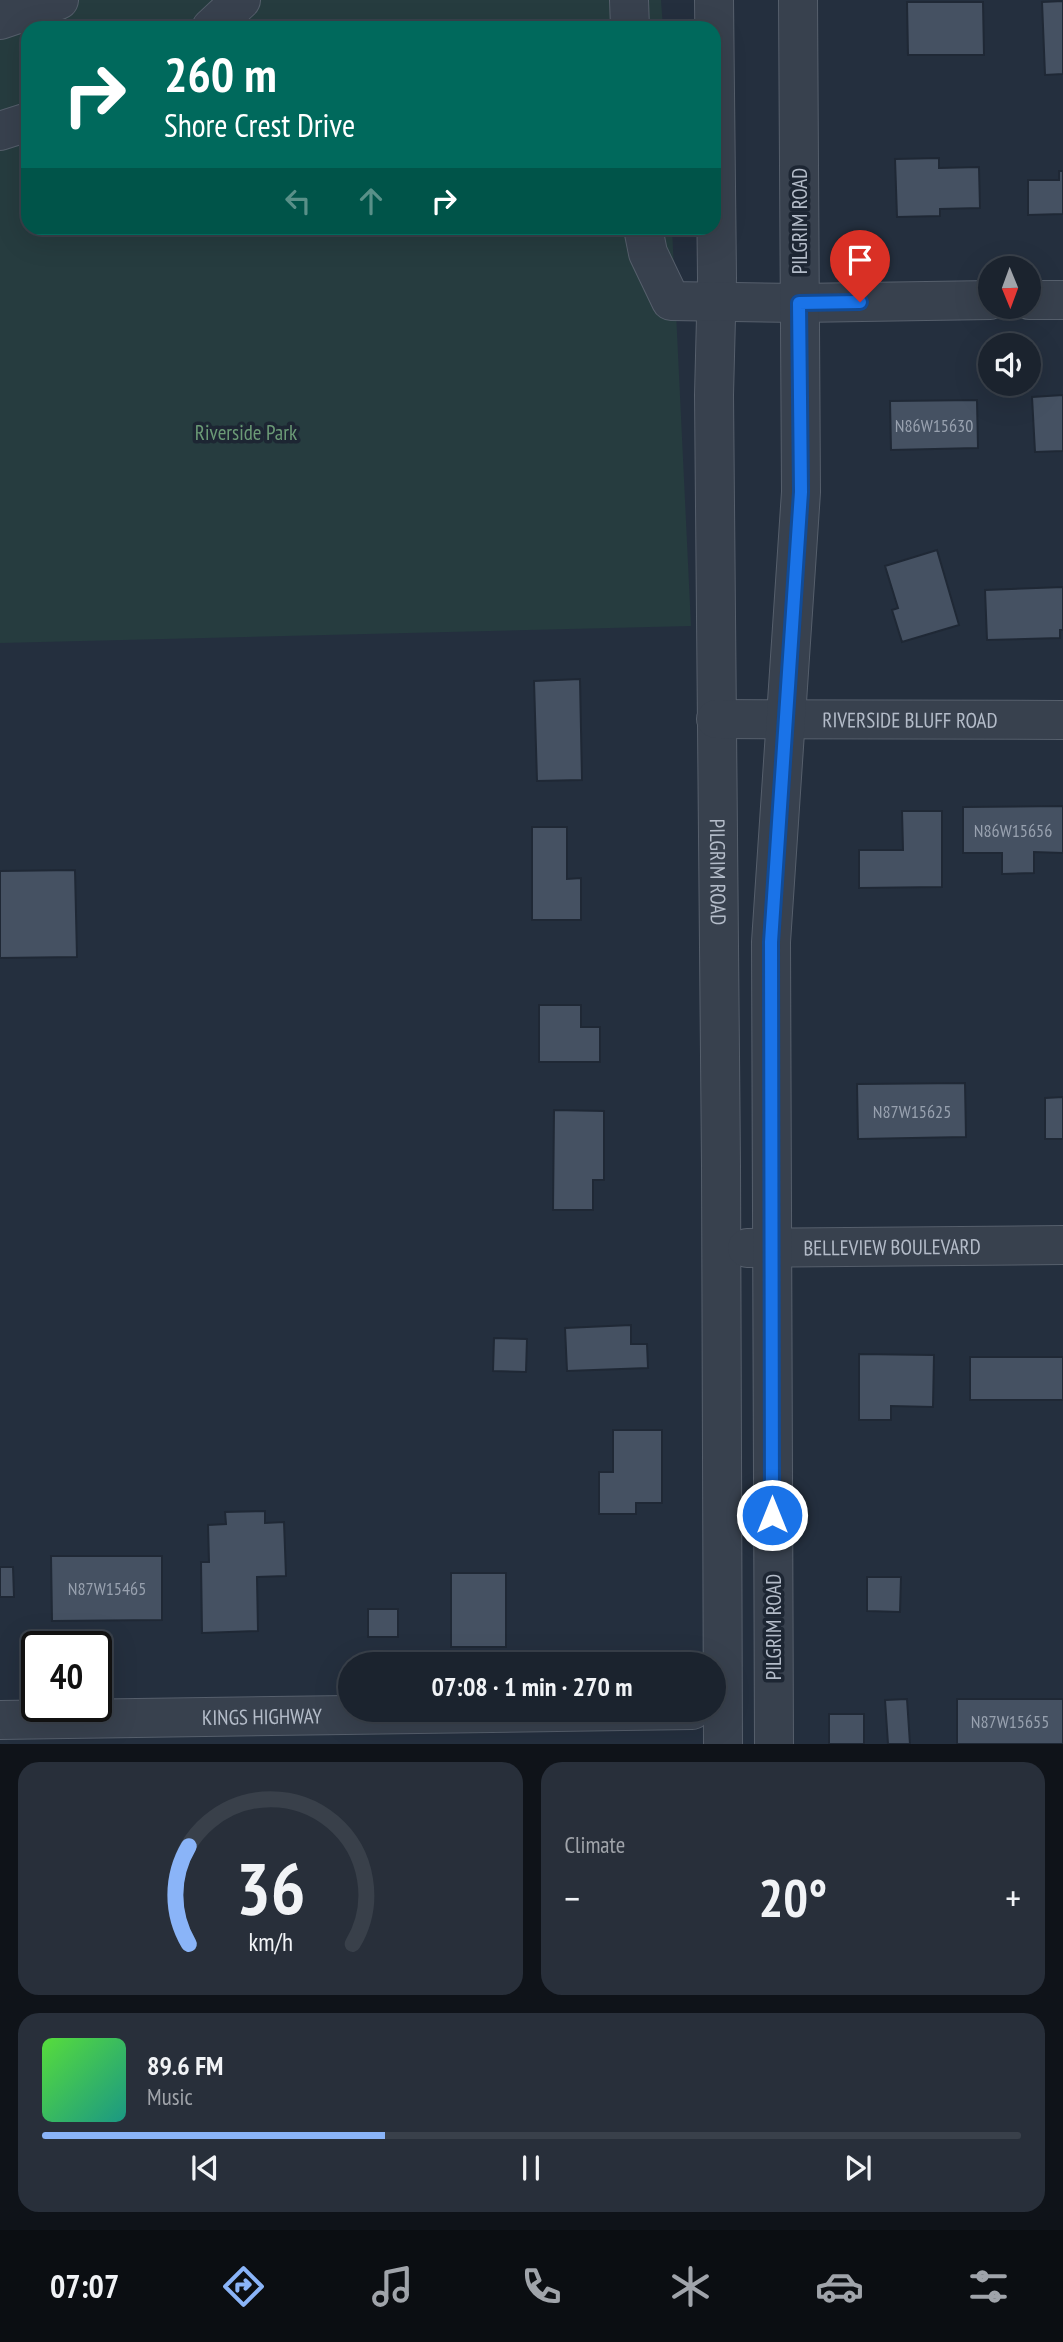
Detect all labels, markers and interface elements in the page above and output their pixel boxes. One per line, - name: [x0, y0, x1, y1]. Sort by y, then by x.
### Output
- text: 260 m: [164, 42, 277, 106]
- icon: right: [49, 49, 140, 140]
- text: Shore Crest Drive: [164, 104, 355, 146]
- street label: PILGRIM ROAD: [786, 168, 813, 274]
- icon: left: [279, 182, 317, 220]
- icon: ahead: [352, 182, 390, 220]
- icon: right: [425, 182, 463, 220]
- pin: [830, 230, 890, 302]
- icon: arrive: [841, 241, 879, 279]
- north arrow: [978, 256, 1041, 318]
- map controls: [978, 256, 1041, 396]
- button: sound: [978, 333, 1041, 396]
- house number: N86W15630: [895, 414, 973, 437]
- park label: Riverside Park: [195, 419, 297, 446]
- street label: RIVERSIDE BLUFF ROAD: [822, 706, 998, 733]
- street label: PILGRIM ROAD: [704, 818, 732, 925]
- house number: N86W15656: [974, 819, 1052, 842]
- house number: N87W15625: [873, 1100, 951, 1123]
- street label: BELLEVIEW BOULEVARD: [803, 1232, 981, 1261]
- position arrow: [735, 1478, 809, 1552]
- street label: PILGRIM ROAD: [760, 1574, 787, 1680]
- house number: N87W15465: [68, 1577, 146, 1600]
- speed limit sign: 40: [21, 1631, 112, 1722]
- text: 07:08 · 1 min · 270 m: [432, 1670, 632, 1703]
- street label: KINGS HIGHWAY: [202, 1702, 323, 1731]
- house number: N87W15655: [971, 1710, 1049, 1733]
- text: Climate: [565, 1830, 625, 1859]
- text: 36: [235, 1841, 305, 1935]
- text: 20°: [758, 1864, 827, 1931]
- text: −: [565, 1873, 580, 1922]
- text: +: [1005, 1873, 1021, 1922]
- text: km/h: [248, 1926, 292, 1958]
- text: 89.6 FM: [147, 2049, 223, 2082]
- text: Music: [147, 2082, 193, 2111]
- icon: previous: [186, 2149, 224, 2187]
- icon: pause: [512, 2149, 550, 2187]
- icon: next: [839, 2149, 877, 2187]
- icon: directions: [219, 2262, 268, 2311]
- icon: music: [368, 2262, 417, 2311]
- icon: phone: [517, 2262, 566, 2311]
- icon: climate: [666, 2262, 715, 2311]
- icon: car: [815, 2262, 864, 2311]
- icon: filters: [964, 2262, 1013, 2311]
- text: 07:07: [50, 2265, 119, 2307]

